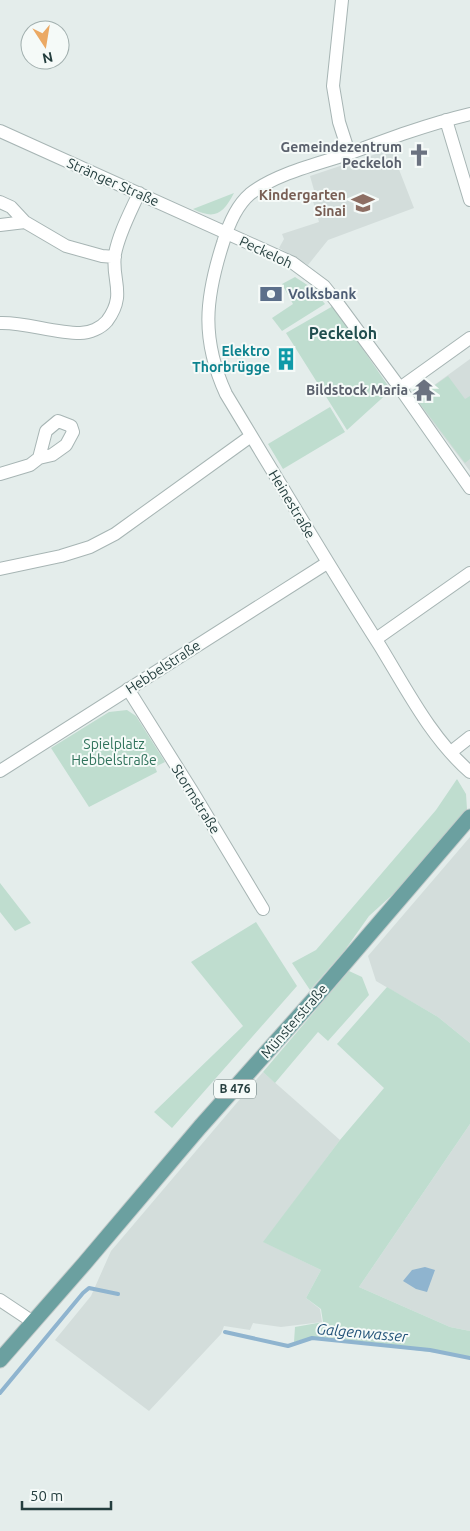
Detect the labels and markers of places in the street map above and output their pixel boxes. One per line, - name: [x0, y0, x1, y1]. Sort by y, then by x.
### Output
- place label: Gemeindezentrum Peckeloh: [281, 139, 402, 171]
- church icon: Gemeindezentrum Peckeloh: [406, 142, 432, 168]
- place label: Kindergarten Sinai: [259, 187, 346, 219]
- school or university icon: Kindergarten Sinai: [350, 190, 376, 216]
- bank icon: Volksbank: [258, 281, 284, 307]
- place label: Volksbank: [288, 286, 356, 302]
- place label: Elektro Thorbrügge: [192, 343, 270, 375]
- building icon: Elektro Thorbrügge: [273, 346, 299, 372]
- temple icon: Bildstock Maria: [411, 377, 437, 403]
- place label: Bildstock Maria: [306, 382, 408, 398]

